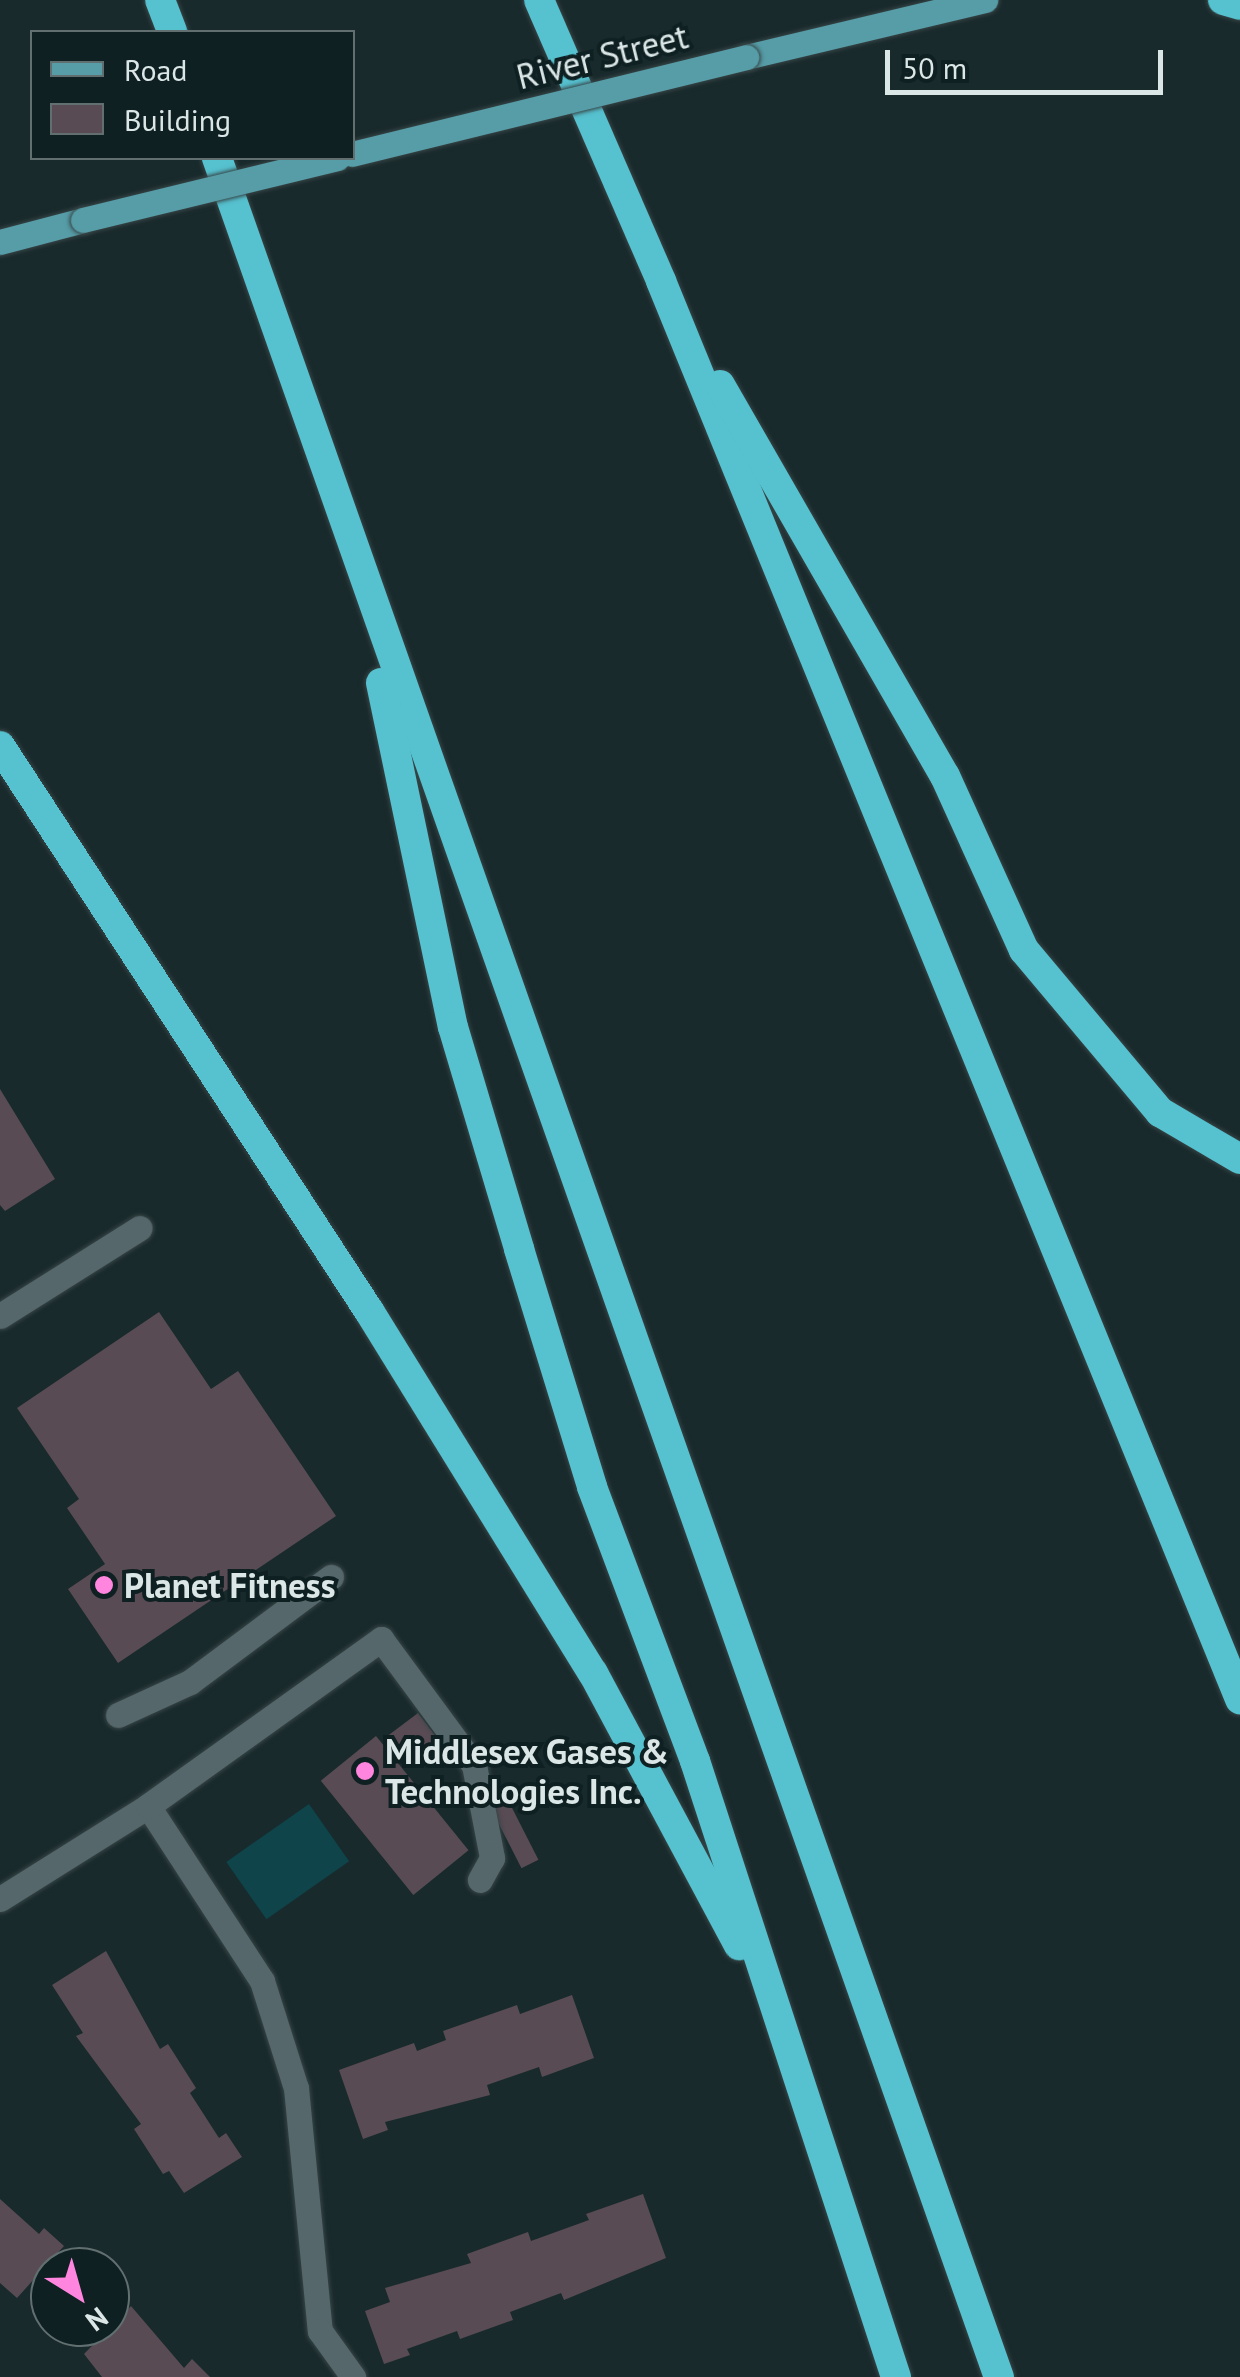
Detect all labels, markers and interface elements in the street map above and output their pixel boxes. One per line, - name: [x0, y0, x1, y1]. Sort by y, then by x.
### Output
- street label: River Street: [512, 14, 692, 98]
- legend: [30, 30, 355, 160]
- scale bar: [890, 30, 1168, 92]
- text: 50 m: [902, 48, 967, 87]
- text: Road: [124, 50, 188, 89]
- text: Building: [124, 100, 231, 139]
- place label: Planet Fitness: [124, 1564, 335, 1606]
- marker: Planet Fitness: [93, 1574, 115, 1596]
- place label: Middlesex Gases & Technologies Inc.: [385, 1730, 671, 1812]
- marker: Middlesex Gases & Technologies Inc.: [354, 1760, 376, 1782]
- north arrow: [30, 2247, 130, 2347]
- text: N: [79, 2299, 116, 2340]

